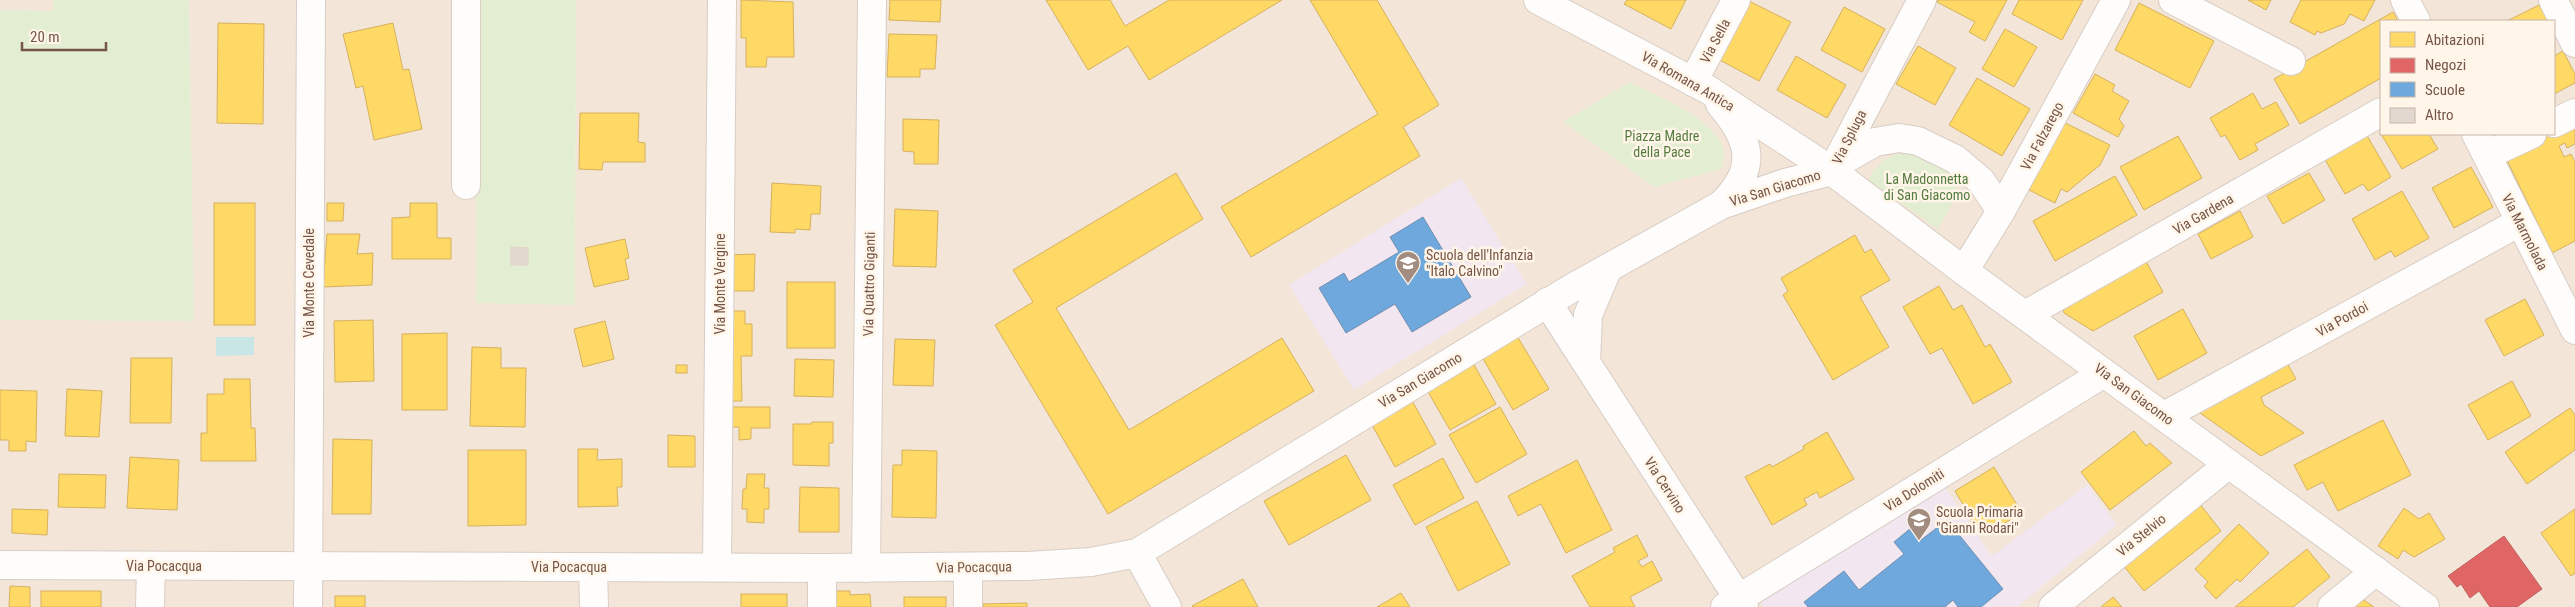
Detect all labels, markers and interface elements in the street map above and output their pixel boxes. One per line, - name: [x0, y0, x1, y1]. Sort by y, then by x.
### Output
- street label: Via Sella: [1697, 16, 1733, 66]
- scale bar: [22, 20, 106, 52]
- legend: [2380, 20, 2555, 135]
- text: 20 m: [30, 28, 60, 46]
- text: Abitazioni: [2425, 31, 2484, 49]
- street label: Via Romana Antica: [1639, 48, 1737, 114]
- text: Negozi: [2425, 56, 2466, 74]
- text: Scuole: [2425, 81, 2465, 99]
- street label: Via Falzarego: [2017, 99, 2067, 173]
- text: Altro: [2425, 106, 2453, 124]
- street label: Via Spluga: [1829, 107, 1869, 167]
- park label: Piazza Madre della Pace: [1625, 128, 1700, 160]
- street label: Via San Giacomo: [1728, 167, 1822, 209]
- park label: La Madonnetta di San Giacomo: [1884, 171, 1970, 203]
- street label: Via Gardena: [2170, 190, 2236, 238]
- street label: Via Marmolada: [2499, 191, 2551, 273]
- street label: Via Monte Cevedale: [301, 228, 317, 338]
- street label: Via Quattro Giganti: [860, 231, 878, 337]
- street label: Via Monte Vergine: [712, 233, 728, 335]
- place label: Scuola dell'Infanzia "Italo Calvino": [1426, 247, 1533, 279]
- school or university icon: Scuola dell'Infanzia "Italo Calvino": [1395, 250, 1421, 284]
- street label: Via Pordoi: [2313, 298, 2371, 340]
- street label: Via San Giacomo: [1376, 349, 1464, 411]
- street label: Via San Giacomo: [2091, 360, 2177, 428]
- street label: Via Cervino: [1641, 454, 1689, 516]
- street label: Via Dolomiti: [1881, 465, 1947, 515]
- place label: Scuola Primaria "Gianni Rodari": [1936, 504, 2023, 536]
- school or university icon: Scuola Primaria "Gianni Rodari": [1906, 507, 1932, 541]
- street label: Via Stelvio: [2113, 510, 2169, 560]
- street label: Via Pocacqua: [126, 558, 202, 574]
- street label: Via Pocacqua: [936, 558, 1012, 576]
- street label: Via Pocacqua: [531, 559, 607, 575]

